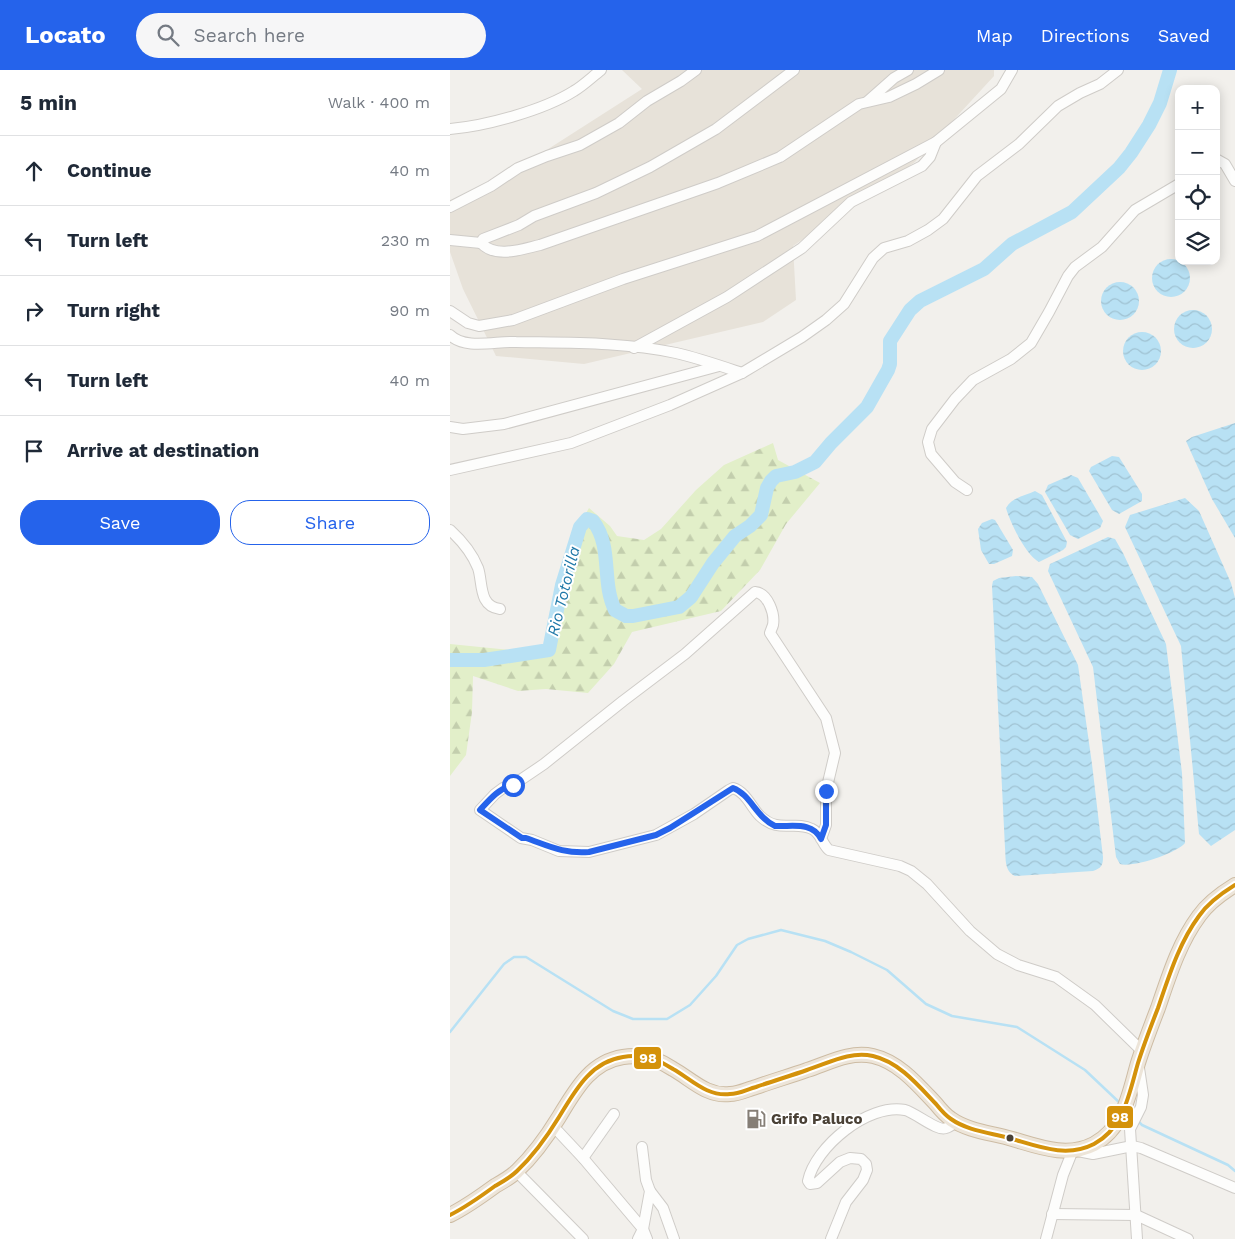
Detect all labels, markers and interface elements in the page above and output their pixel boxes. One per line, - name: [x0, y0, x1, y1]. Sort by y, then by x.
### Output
- search box: [136, 13, 486, 58]
- text: Locato: [25, 21, 106, 49]
- icon: search: [154, 21, 182, 49]
- text: Search here: [194, 24, 305, 47]
- text: Map: [976, 25, 1013, 46]
- text: Directions: [1041, 25, 1130, 46]
- text: Saved: [1158, 25, 1210, 46]
- map controls: [1175, 85, 1220, 265]
- button: +: [1175, 85, 1220, 130]
- text: 5 min: [20, 90, 77, 115]
- text: Walk · 400 m: [328, 93, 430, 112]
- button: −: [1175, 130, 1220, 175]
- icon: ahead: [20, 157, 48, 185]
- text: Continue: [67, 159, 151, 182]
- text: 40 m: [390, 161, 430, 180]
- button: locate: [1175, 175, 1220, 220]
- button: layers: [1175, 220, 1220, 265]
- icon: left: [20, 227, 48, 255]
- text: Turn left: [67, 229, 148, 252]
- text: 230 m: [381, 231, 430, 250]
- icon: right: [20, 297, 48, 325]
- text: Turn right: [67, 299, 160, 322]
- text: 90 m: [389, 301, 430, 320]
- icon: left: [20, 367, 48, 395]
- text: Turn left: [67, 369, 148, 392]
- text: 40 m: [390, 371, 430, 390]
- icon: arrive: [20, 437, 48, 465]
- text: Arrive at destination: [67, 439, 259, 462]
- button: Save: [20, 500, 220, 545]
- button: Share: [230, 500, 430, 545]
- water label: Rio Totorilla: [543, 544, 584, 638]
- route start: [502, 774, 525, 797]
- route end: [815, 780, 838, 803]
- line badge: 98: [633, 1046, 662, 1070]
- text: 98: [639, 1050, 657, 1066]
- line badge: 98: [1106, 1105, 1134, 1129]
- fuel station icon: Grifo Paluco: [745, 1108, 767, 1130]
- text: 98: [1111, 1109, 1129, 1125]
- place label: Grifo Paluco: [771, 1110, 862, 1128]
- unlabelled marker: [1005, 1133, 1015, 1143]

